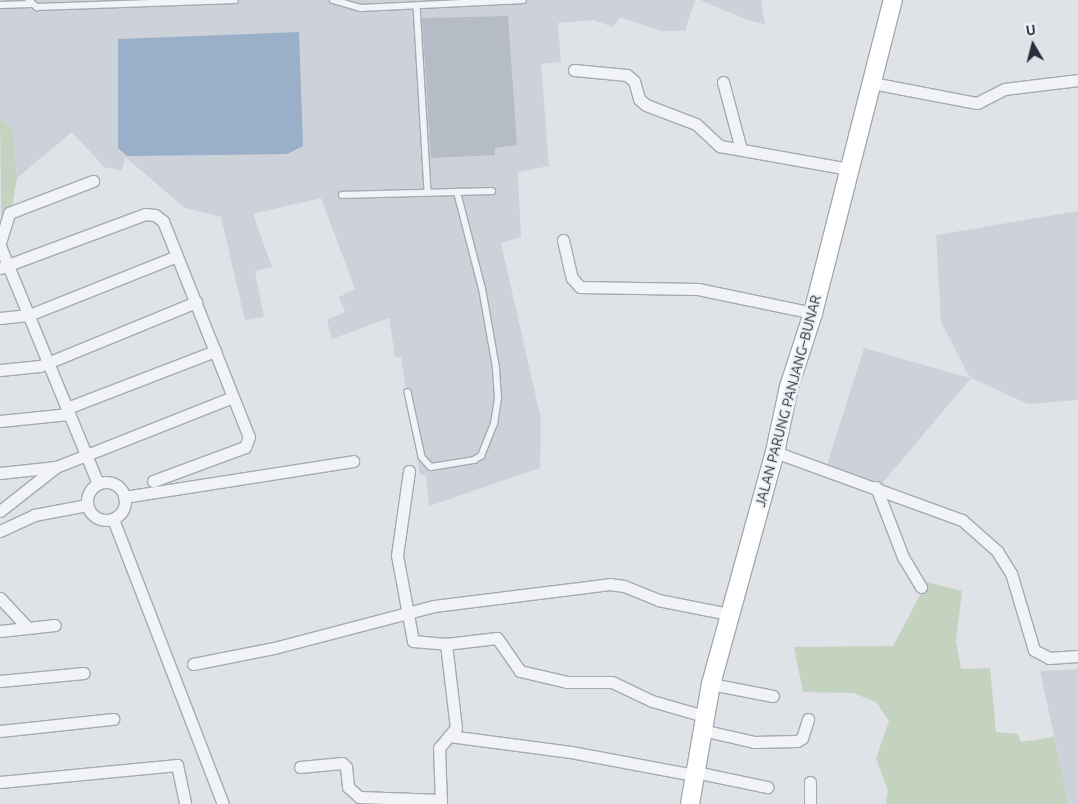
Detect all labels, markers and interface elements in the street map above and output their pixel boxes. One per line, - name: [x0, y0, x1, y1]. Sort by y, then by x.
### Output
- north arrow: [1008, 20, 1058, 70]
- text: U: [1025, 22, 1037, 39]
- street label: JALAN PARUNG PANJANG–BUNAR: [752, 293, 824, 509]

